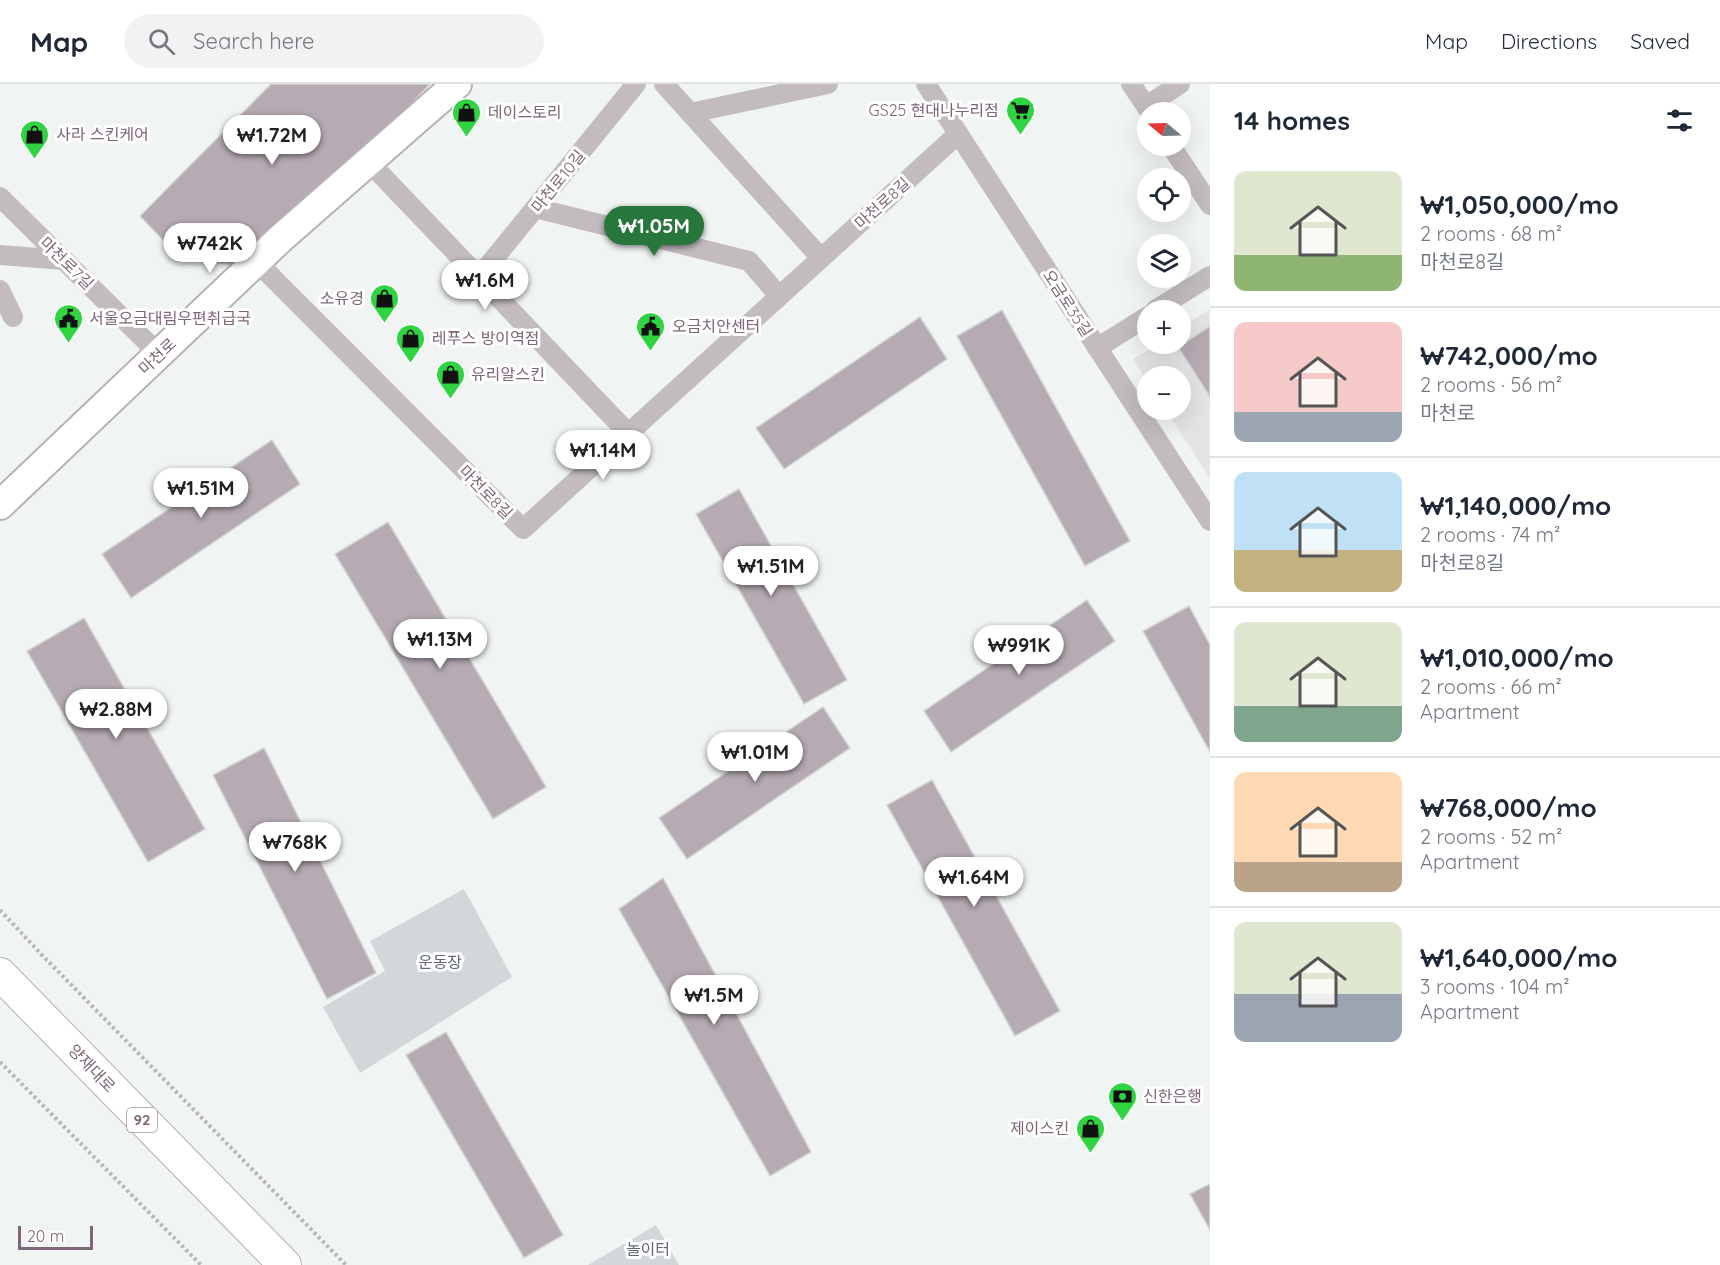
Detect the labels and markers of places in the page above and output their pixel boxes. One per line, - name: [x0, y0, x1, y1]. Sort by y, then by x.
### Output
- supermarket icon: GS25 현대나누리점: [1004, 94, 1036, 136]
- shop icon: 데이스토리: [451, 96, 483, 138]
- place label: GS25 현대나누리점: [869, 100, 999, 120]
- place label: 데이스토리: [488, 102, 562, 122]
- pin: ₩1.72M: [223, 115, 321, 166]
- shop icon: 사라 스킨케어: [19, 118, 51, 160]
- place label: 사라 스킨케어: [56, 124, 149, 144]
- pin: ₩1.05M: [605, 206, 703, 257]
- pin: ₩742K: [168, 223, 252, 274]
- pin: ₩1.6M: [443, 260, 527, 311]
- shop icon: 소유경: [369, 282, 401, 324]
- place label: 소유경: [320, 288, 364, 308]
- public building icon: 서울오금대림우편취급국: [52, 302, 84, 344]
- place label: 서울오금대림우편취급국: [89, 308, 251, 328]
- public building icon: 오금치안센터: [635, 310, 667, 352]
- place label: 오금치안센터: [672, 316, 760, 336]
- shop icon: 레푸스 방이역점: [395, 322, 427, 364]
- place label: 레푸스 방이역점: [432, 328, 539, 348]
- shop icon: 유리알스킨: [434, 358, 466, 400]
- place label: 유리알스킨: [471, 364, 545, 384]
- pin: ₩1.14M: [554, 430, 652, 481]
- pin: ₩1.51M: [152, 468, 250, 519]
- pin: ₩1.51M: [722, 546, 820, 597]
- pin: ₩1.13M: [391, 619, 489, 670]
- pin: ₩991K: [977, 625, 1061, 676]
- pin: ₩2.88M: [67, 689, 165, 740]
- pin: ₩1.01M: [706, 732, 804, 783]
- pin: ₩768K: [253, 822, 337, 873]
- pin: ₩1.64M: [925, 857, 1023, 908]
- pin: ₩1.5M: [672, 975, 756, 1026]
- bank icon: 신한은행: [1106, 1080, 1138, 1122]
- place label: 신한은행: [1143, 1086, 1202, 1106]
- shop icon: 제이스킨: [1074, 1112, 1106, 1154]
- place label: 제이스킨: [1010, 1118, 1069, 1138]

